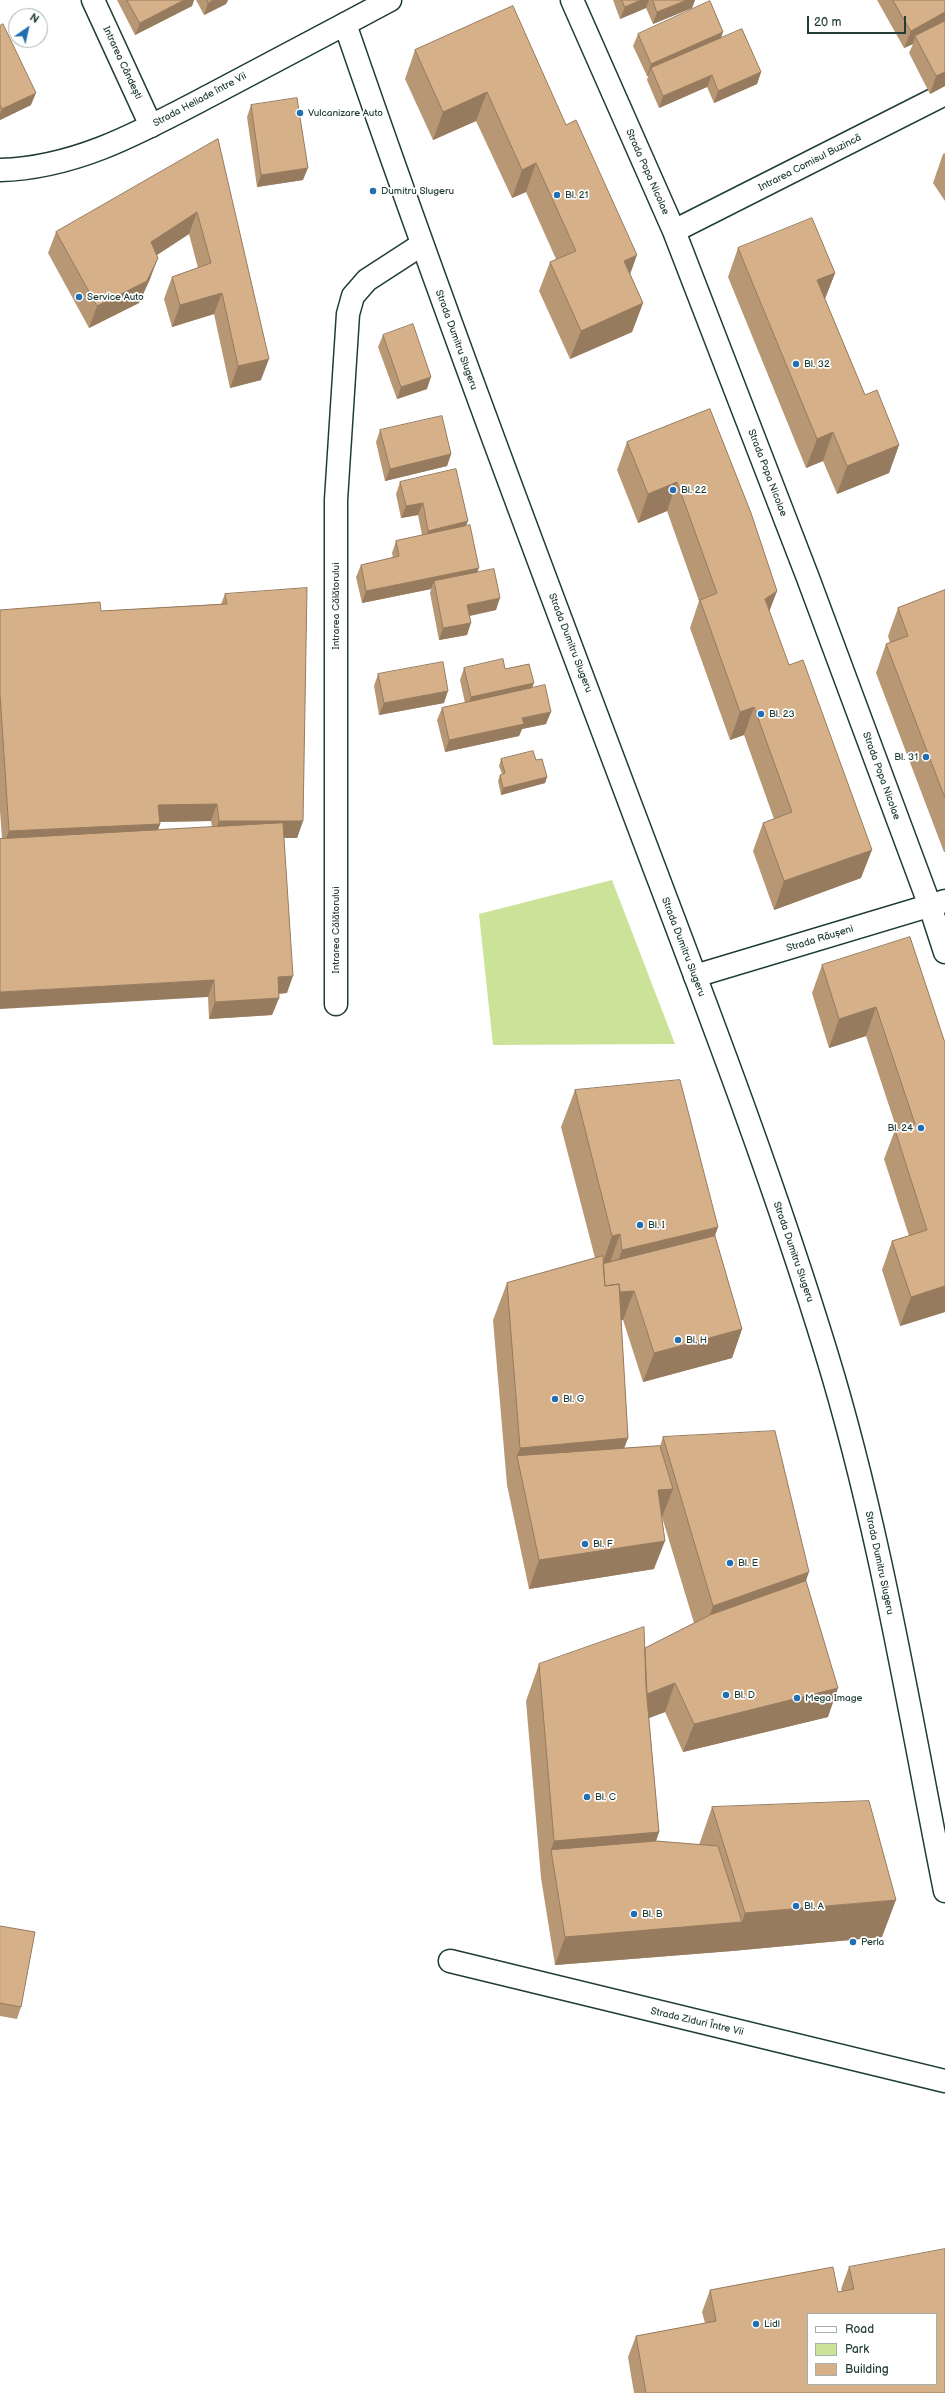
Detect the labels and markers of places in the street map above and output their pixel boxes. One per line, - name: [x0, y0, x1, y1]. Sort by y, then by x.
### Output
- place label: Vulcanizare Auto: [308, 107, 383, 119]
- marker: Vulcanizare Auto: [295, 108, 305, 118]
- place label: Dumitru Slugeru: [381, 185, 454, 197]
- marker: Dumitru Slugeru: [368, 186, 378, 196]
- place label: Bl. 21: [565, 189, 588, 201]
- marker: Bl. 21: [552, 190, 562, 200]
- place label: Service Auto: [87, 291, 144, 303]
- marker: Service Auto: [74, 292, 84, 302]
- place label: Bl. 32: [804, 358, 830, 370]
- marker: Bl. 32: [791, 359, 801, 369]
- place label: Bl. 22: [681, 484, 707, 496]
- marker: Bl. 22: [668, 485, 678, 495]
- place label: Bl. 23: [769, 708, 795, 720]
- marker: Bl. 23: [756, 709, 766, 719]
- place label: Bl. 31: [894, 751, 918, 763]
- marker: Bl. 31: [921, 752, 931, 762]
- place label: Bl. 24: [887, 1122, 913, 1134]
- marker: Bl. 24: [916, 1123, 926, 1133]
- place label: Bl. I: [648, 1219, 665, 1231]
- marker: Bl. I: [635, 1220, 645, 1230]
- place label: Bl. H: [686, 1334, 707, 1346]
- marker: Bl. H: [673, 1335, 683, 1345]
- place label: Bl. G: [563, 1393, 584, 1405]
- marker: Bl. G: [550, 1394, 560, 1404]
- place label: Bl. F: [593, 1538, 613, 1550]
- marker: Bl. F: [580, 1539, 590, 1549]
- place label: Bl. E: [738, 1557, 758, 1569]
- marker: Bl. E: [725, 1558, 735, 1568]
- place label: Bl. D: [734, 1689, 755, 1701]
- marker: Bl. D: [721, 1690, 731, 1700]
- place label: Mega Image: [805, 1692, 862, 1704]
- marker: Mega Image: [792, 1693, 802, 1703]
- place label: Bl. C: [595, 1791, 616, 1803]
- marker: Bl. C: [582, 1792, 592, 1802]
- place label: Bl. A: [804, 1900, 824, 1912]
- marker: Bl. A: [791, 1901, 801, 1911]
- place label: Bl. B: [642, 1908, 663, 1920]
- marker: Bl. B: [629, 1909, 639, 1919]
- place label: Perla: [861, 1936, 884, 1948]
- marker: Perla: [848, 1937, 858, 1947]
- place label: Lidl: [764, 2318, 780, 2330]
- marker: Lidl: [751, 2319, 761, 2329]

